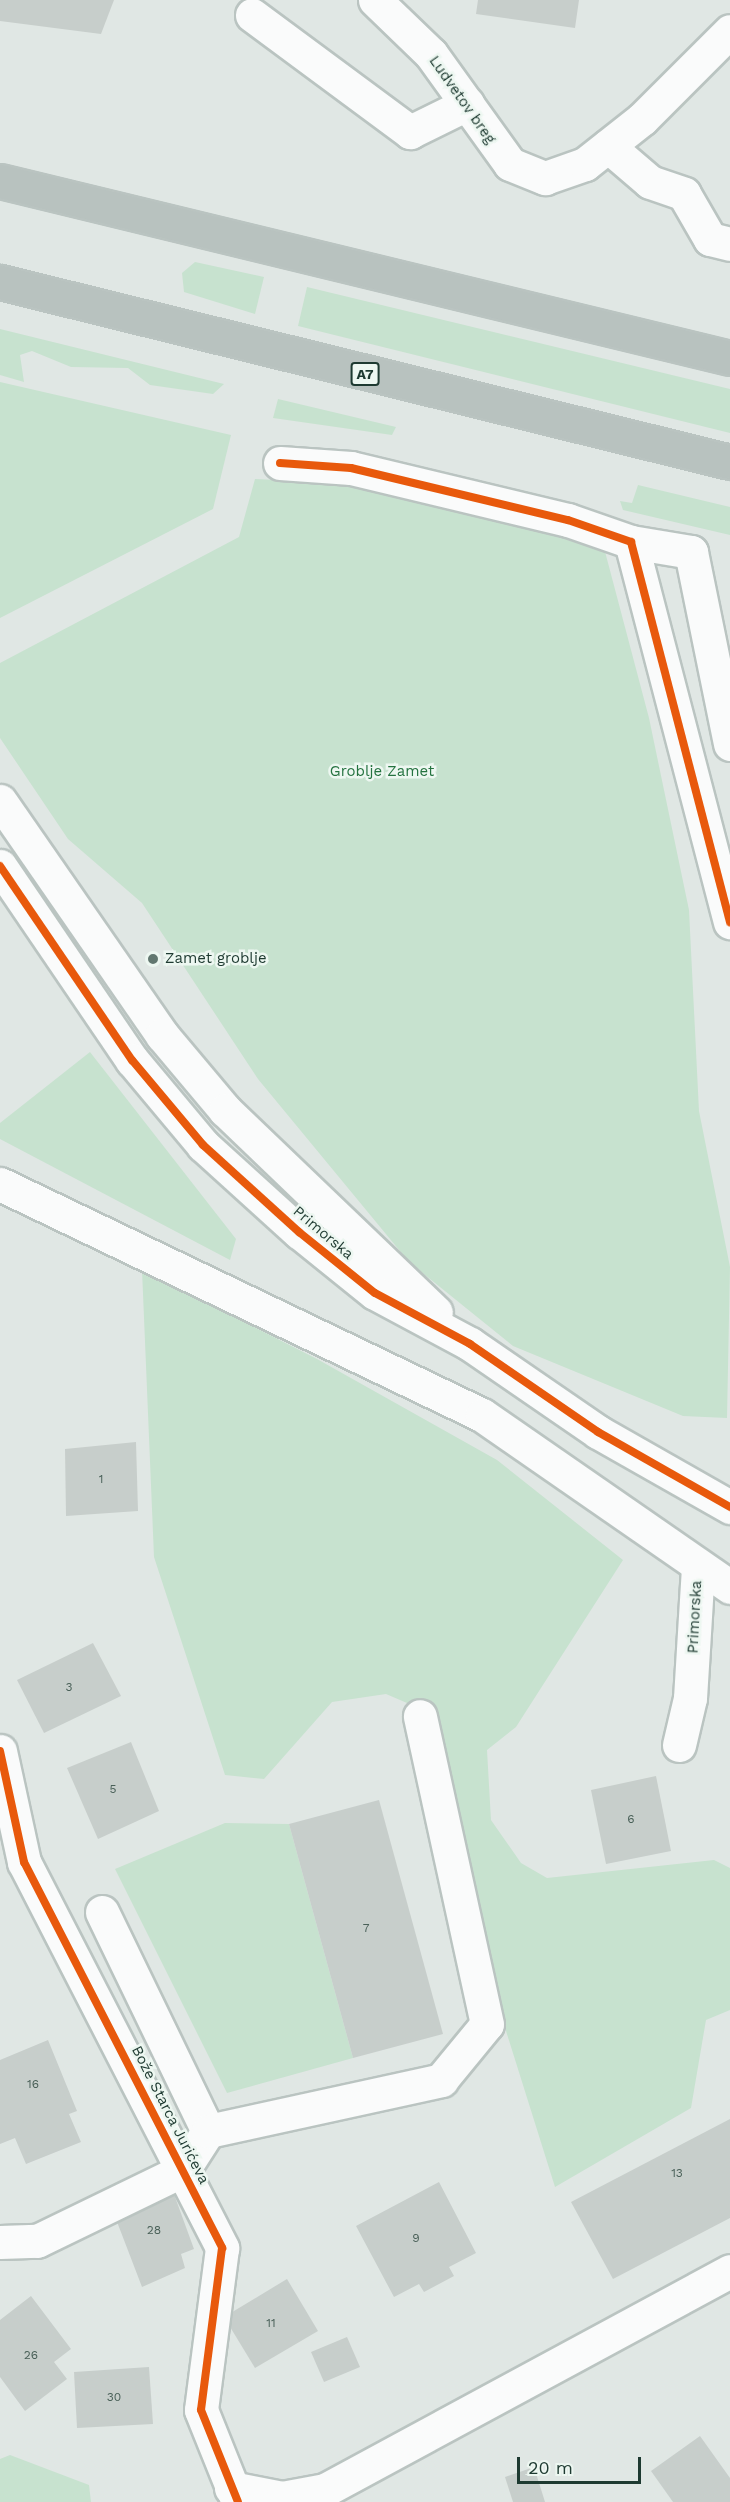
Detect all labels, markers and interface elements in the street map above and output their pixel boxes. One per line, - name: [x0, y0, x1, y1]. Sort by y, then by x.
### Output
- street label: Ludvetov breg: [425, 52, 499, 148]
- road number: A7: [350, 363, 380, 385]
- park label: Groblje Zamet: [330, 763, 434, 781]
- place label: Zamet groblje: [165, 950, 267, 968]
- marker: Zamet groblje: [146, 952, 160, 966]
- street label: Primorska: [289, 1203, 357, 1263]
- house number: 1: [99, 1473, 103, 1487]
- street label: Primorska: [684, 1580, 706, 1654]
- house number: 3: [66, 1681, 72, 1695]
- house number: 5: [110, 1783, 116, 1797]
- house number: 6: [627, 1813, 635, 1827]
- house number: 7: [363, 1922, 369, 1936]
- street label: Bože Starca Jurićeva: [127, 2043, 213, 2187]
- house number: 16: [27, 2078, 39, 2092]
- house number: 13: [671, 2167, 683, 2181]
- house number: 28: [147, 2224, 161, 2238]
- house number: 9: [412, 2232, 420, 2246]
- house number: 11: [266, 2317, 276, 2331]
- house number: 26: [24, 2349, 38, 2363]
- house number: 30: [107, 2391, 121, 2405]
- scale bar: [520, 2445, 644, 2483]
- text: 20 m: [528, 2457, 573, 2478]

